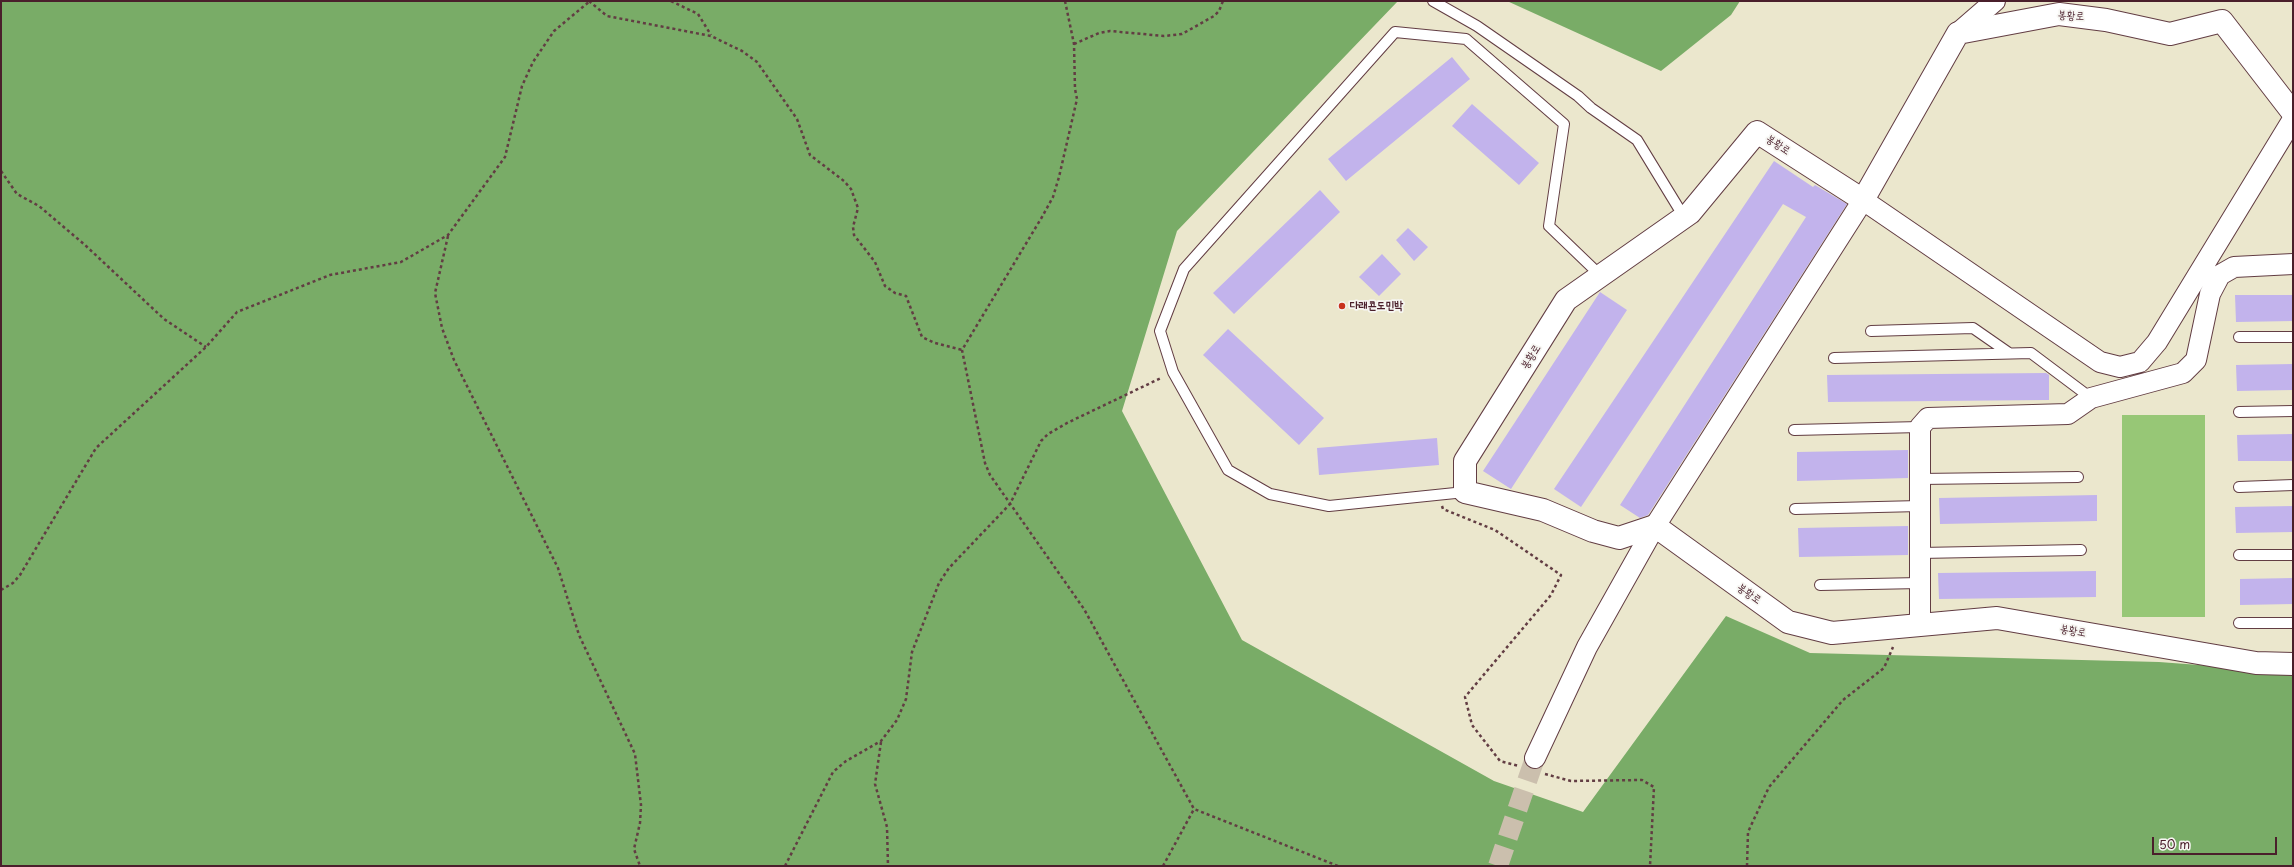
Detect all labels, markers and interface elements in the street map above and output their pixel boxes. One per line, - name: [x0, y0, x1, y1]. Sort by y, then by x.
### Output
- street label: 봉황로: [2057, 8, 2085, 24]
- street label: 봉황로: [1763, 132, 1793, 158]
- place label: 다래콘도민박: [1350, 299, 1403, 313]
- marker: 다래콘도민박: [1337, 301, 1347, 311]
- street label: 봉황로: [1518, 342, 1544, 372]
- street label: 봉황로: [1734, 581, 1764, 607]
- street label: 봉황로: [2059, 622, 2087, 640]
- scale bar: [2154, 829, 2279, 855]
- text: 50 m: [2159, 835, 2190, 853]

